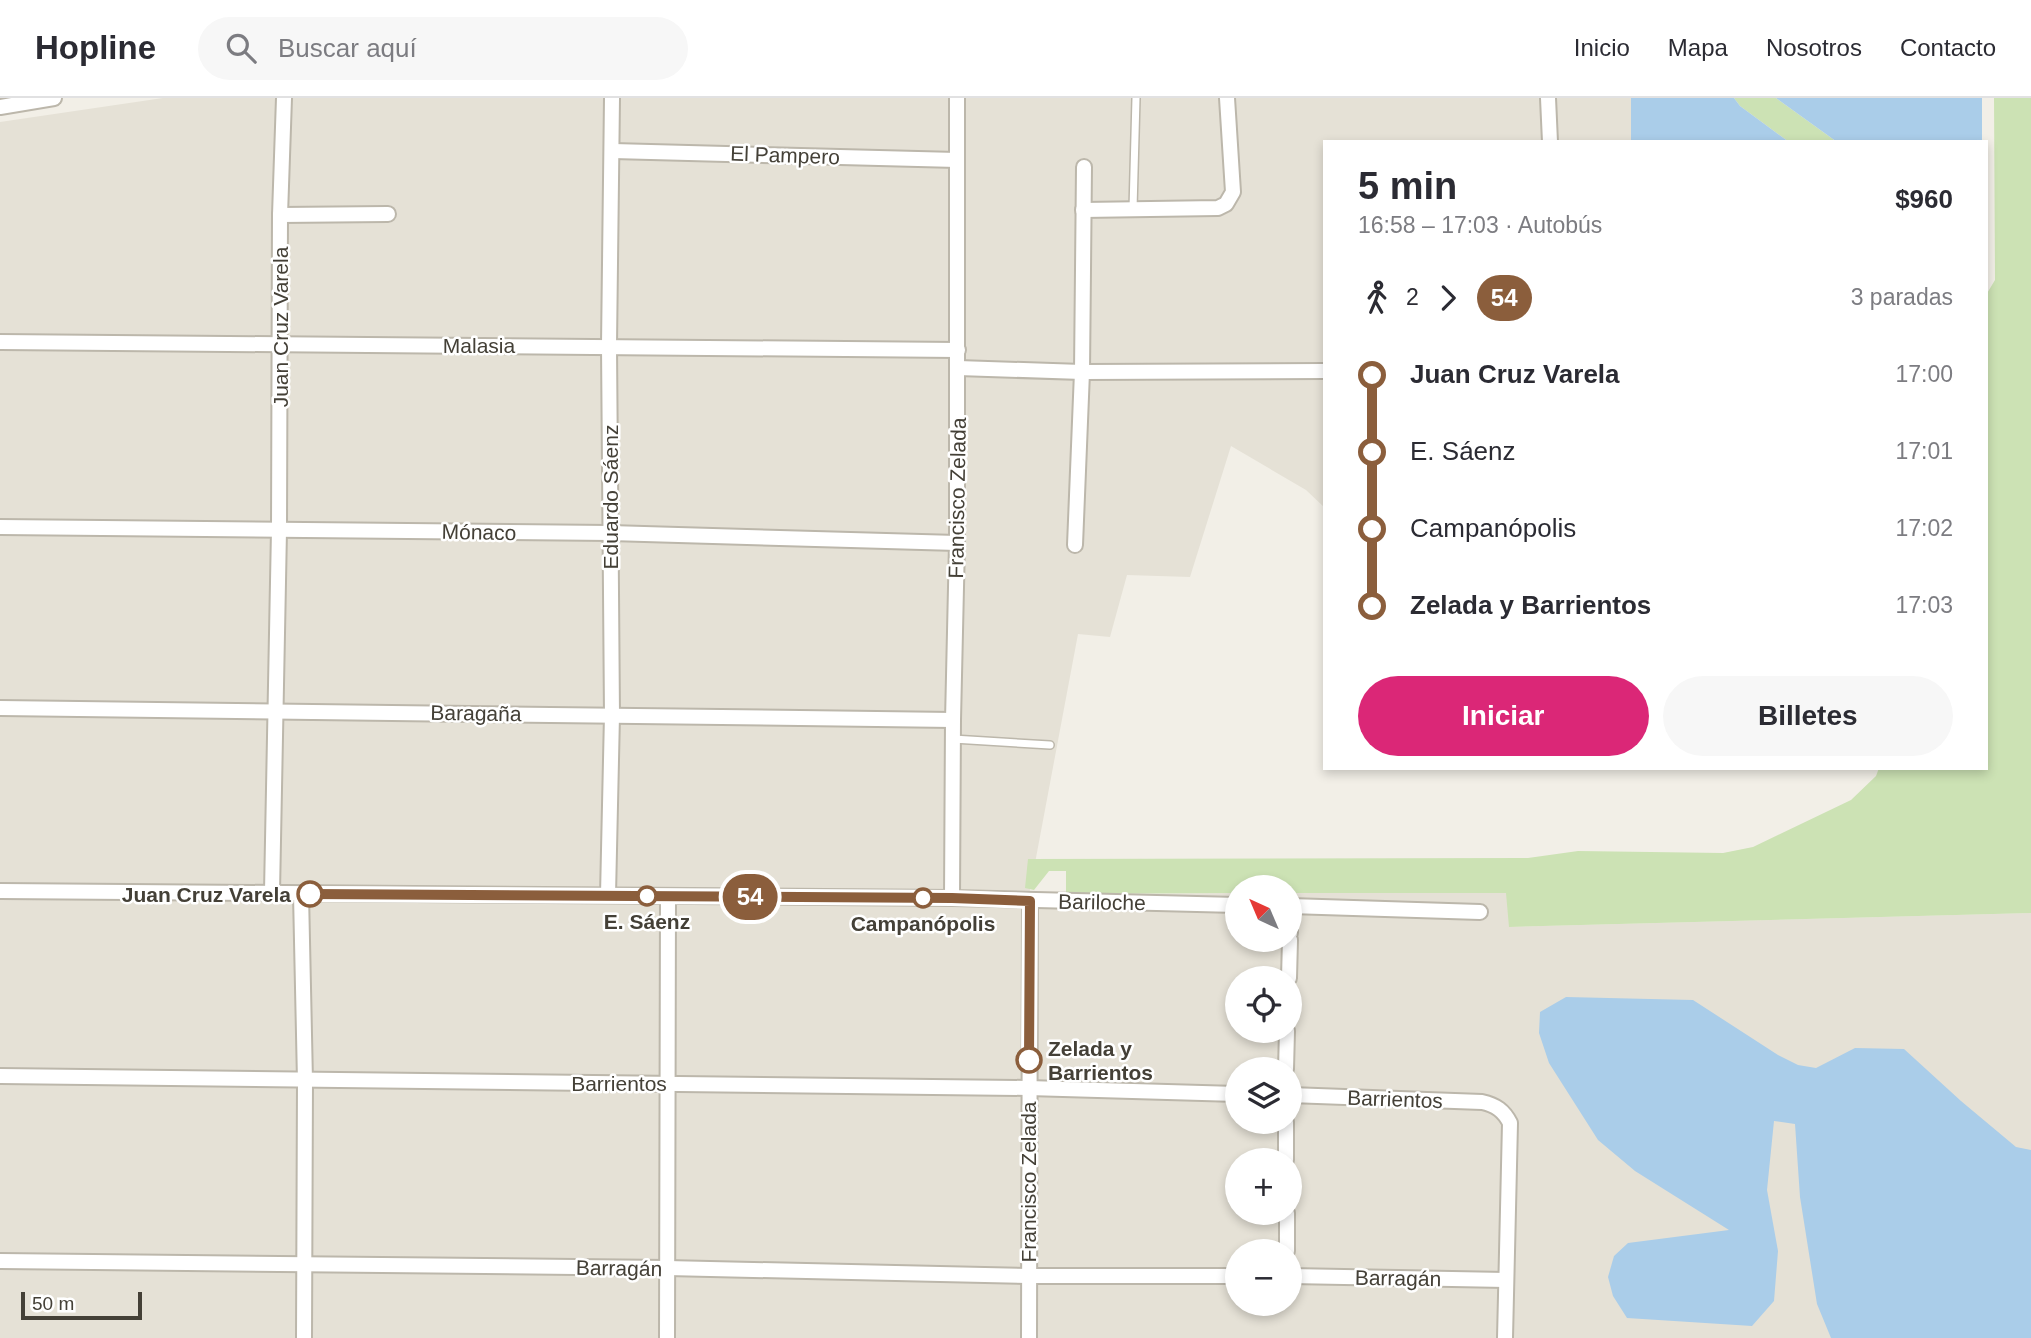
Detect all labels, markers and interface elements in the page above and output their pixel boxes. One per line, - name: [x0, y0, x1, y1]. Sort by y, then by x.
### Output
- search box: [198, 17, 688, 80]
- text: Hopline: [35, 29, 156, 66]
- icon: search: [222, 29, 260, 67]
- text: Buscar aquí: [278, 33, 417, 63]
- text: Inicio: [1574, 34, 1630, 61]
- text: Mapa: [1668, 34, 1728, 61]
- text: Nosotros: [1766, 34, 1862, 61]
- text: Contacto: [1900, 34, 1996, 61]
- street label: El Pampero: [730, 142, 840, 168]
- text: 5 min: [1358, 165, 1457, 207]
- text: $960: [1895, 184, 1953, 214]
- text: 16:58 – 17:03 · Autobús: [1358, 212, 1602, 238]
- street label: Juan Cruz Varela: [269, 246, 292, 407]
- icon: walk: [1358, 279, 1396, 317]
- icon: forward: [1429, 279, 1467, 317]
- text: 2: [1406, 284, 1419, 310]
- text: 54: [1491, 284, 1518, 311]
- text: 3 paradas: [1851, 284, 1953, 310]
- street label: Malasia: [443, 334, 515, 357]
- text: Juan Cruz Varela: [1410, 359, 1620, 389]
- text: 17:00: [1895, 361, 1953, 387]
- street label: Francisco Zelada: [944, 417, 970, 579]
- street label: Eduardo Sáenz: [599, 425, 622, 569]
- text: E. Sáenz: [1410, 436, 1516, 466]
- text: 17:01: [1895, 438, 1953, 464]
- text: Campanópolis: [1410, 513, 1576, 543]
- text: 17:02: [1895, 515, 1953, 541]
- street label: Mónaco: [441, 520, 517, 544]
- text: Zelada y Barrientos: [1410, 590, 1651, 620]
- text: 17:03: [1895, 592, 1953, 618]
- button: Iniciar: [1358, 676, 1649, 756]
- button: Billetes: [1663, 676, 1953, 756]
- street label: Baragaña: [430, 701, 522, 725]
- line badge: 54: [718, 874, 782, 920]
- north arrow: [1225, 875, 1302, 952]
- map controls: [1225, 875, 1302, 1316]
- marker: Juan Cruz Varela: [297, 881, 323, 907]
- place label: Juan Cruz Varela: [122, 883, 291, 906]
- text: 54: [737, 883, 763, 910]
- marker: E. Sáenz: [637, 886, 657, 906]
- marker: Campanópolis: [913, 888, 933, 908]
- street label: Bariloche: [1058, 890, 1146, 914]
- place label: E. Sáenz: [604, 910, 690, 933]
- place label: Campanópolis: [851, 912, 995, 935]
- button: locate: [1225, 966, 1302, 1043]
- place label: Zelada y Barrientos: [1048, 1037, 1153, 1084]
- marker: Zelada y Barrientos: [1016, 1047, 1042, 1073]
- button: layers: [1225, 1057, 1302, 1134]
- street label: Barrientos: [571, 1072, 667, 1095]
- street label: Barrientos: [1347, 1086, 1443, 1112]
- street label: Francisco Zelada: [1017, 1101, 1040, 1263]
- button: +: [1225, 1148, 1302, 1225]
- button: −: [1225, 1239, 1302, 1316]
- street label: Barragán: [576, 1256, 662, 1280]
- street label: Barragán: [1355, 1266, 1441, 1290]
- scale bar: [21, 1289, 142, 1321]
- text: 50 m: [32, 1293, 74, 1314]

